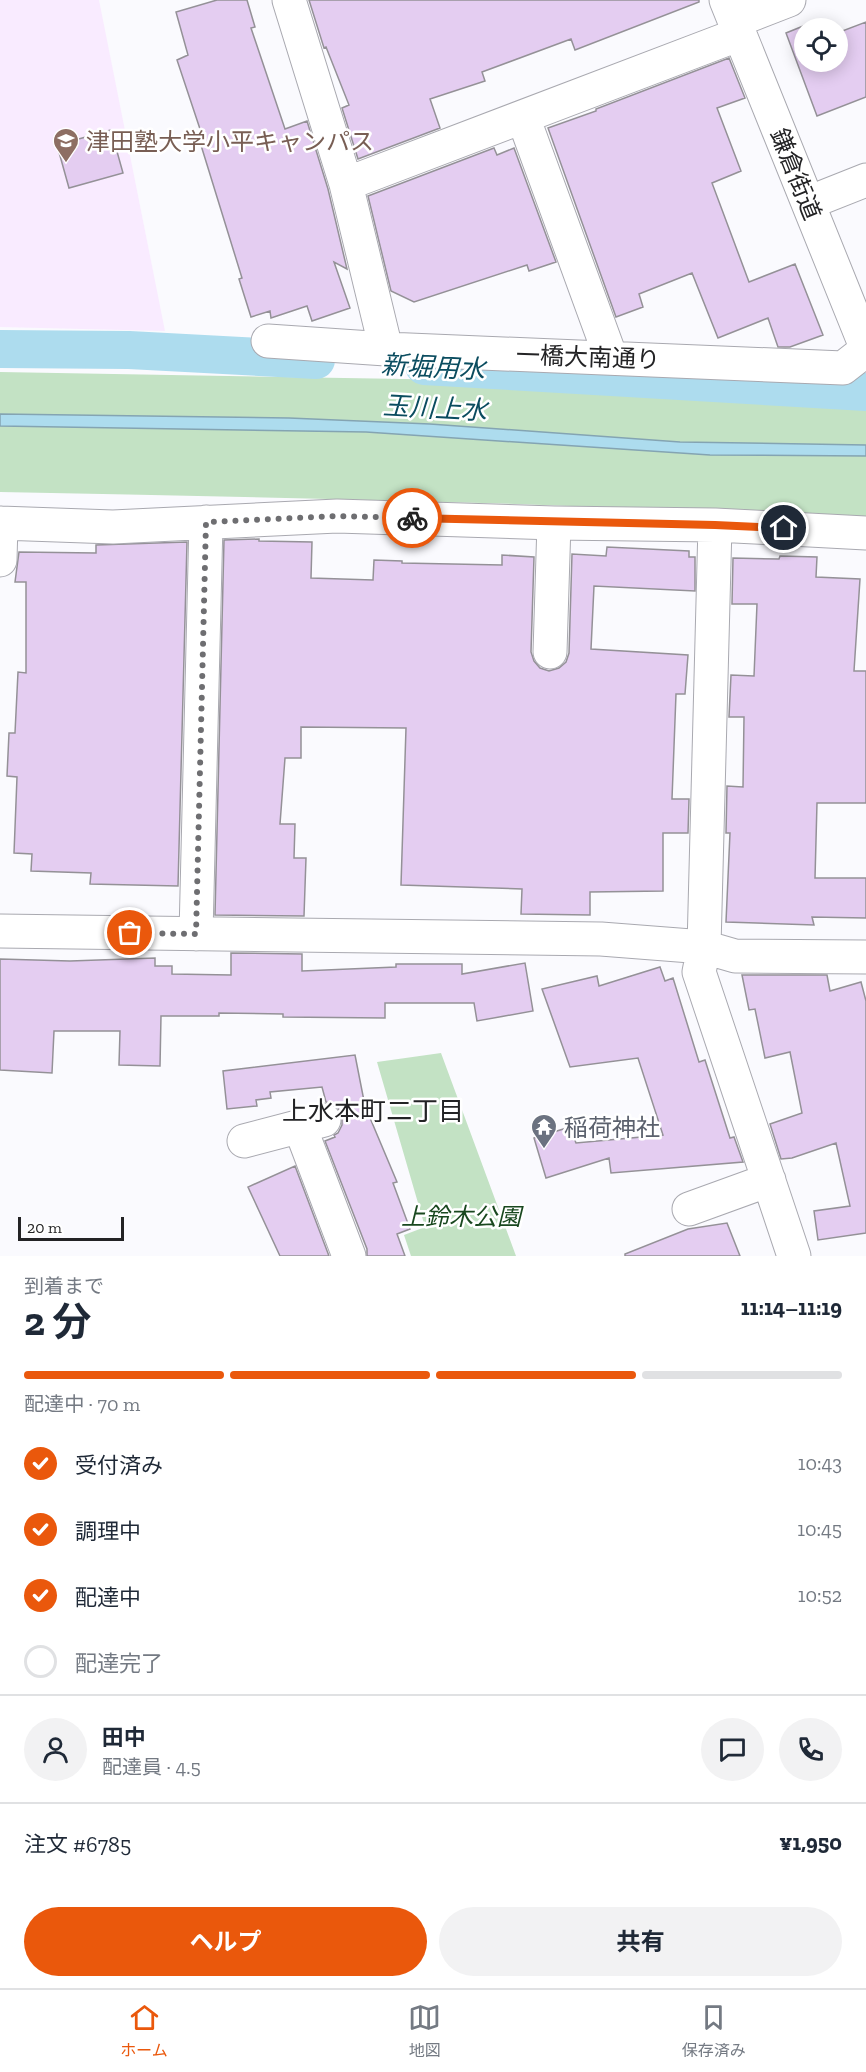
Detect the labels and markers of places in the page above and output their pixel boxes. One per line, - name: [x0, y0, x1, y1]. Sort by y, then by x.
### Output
- school or university icon: 津田塾大学小平キャンパス: [51, 126, 81, 164]
- place label: 津田塾大学小平キャンパス: [86, 127, 374, 156]
- pin: [758, 502, 809, 553]
- pin: [104, 907, 155, 958]
- temple icon: 稲荷神社: [529, 1112, 559, 1150]
- place label: 稲荷神社: [564, 1113, 660, 1142]

